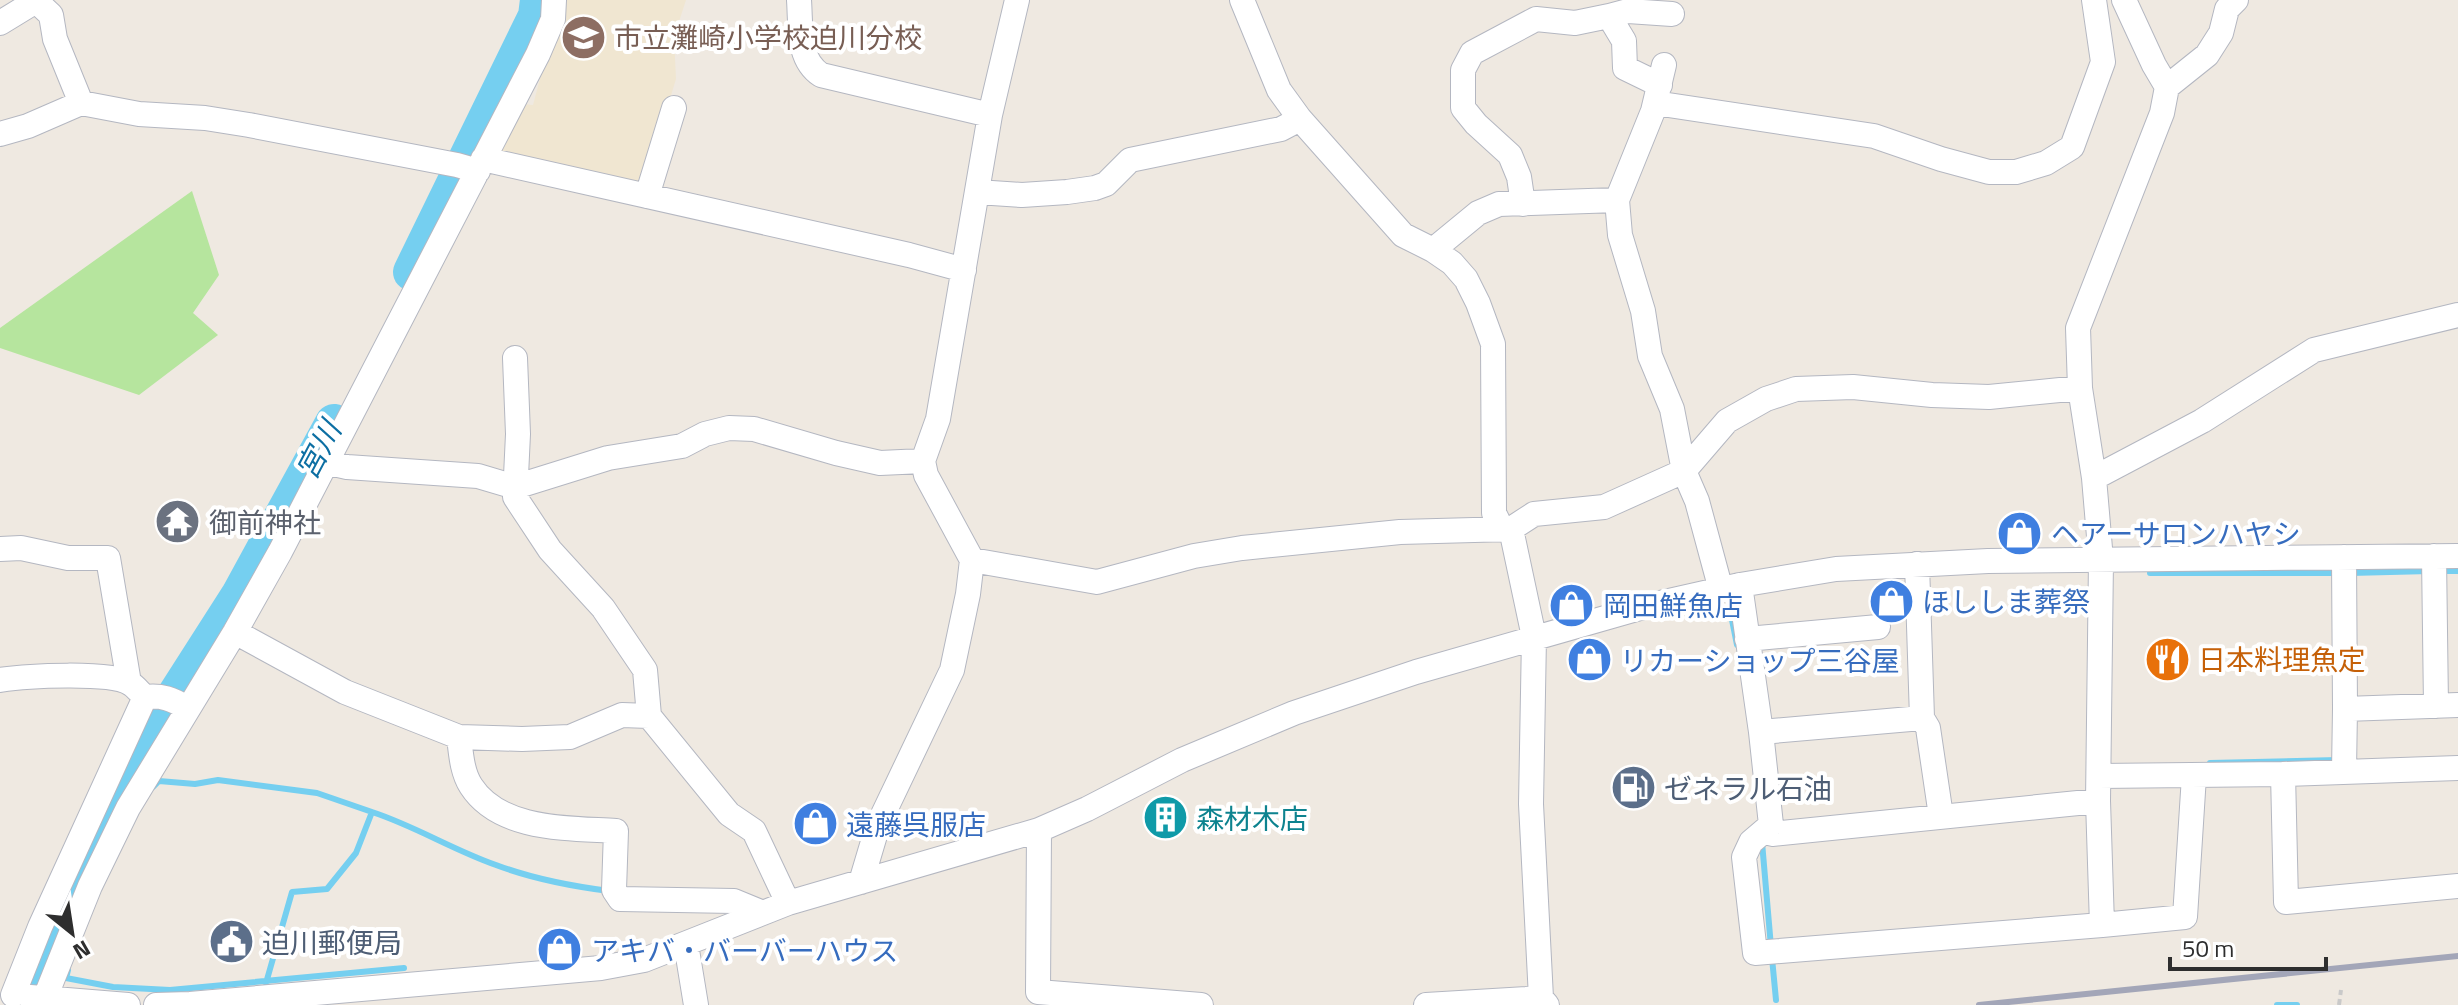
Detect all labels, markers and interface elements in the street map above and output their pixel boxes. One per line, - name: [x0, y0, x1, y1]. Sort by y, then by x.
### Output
- school or university icon: 市立灘崎小学校迫川分校: [559, 13, 607, 61]
- place label: 市立灘崎小学校迫川分校: [614, 16, 922, 59]
- water label: 宮川: [284, 410, 354, 487]
- temple icon: 御前神社: [154, 498, 202, 546]
- place label: 御前神社: [209, 501, 321, 544]
- shop icon: ヘアーサロンハヤシ: [1996, 509, 2044, 557]
- place label: ヘアーサロンハヤシ: [2051, 512, 2301, 555]
- shop icon: ほししま葬祭: [1867, 577, 1915, 625]
- place label: ほししま葬祭: [1922, 580, 2090, 623]
- shop icon: 岡田鮮魚店: [1548, 581, 1596, 629]
- place label: 岡田鮮魚店: [1603, 584, 1743, 627]
- restaurant icon: 日本料理魚定: [2143, 635, 2191, 683]
- shop icon: リカーショップ三谷屋: [1565, 636, 1613, 684]
- place label: 日本料理魚定: [2198, 638, 2366, 681]
- place label: リカーショップ三谷屋: [1620, 639, 1899, 682]
- fuel station icon: ゼネラル石油: [1609, 764, 1657, 812]
- place label: ゼネラル石油: [1664, 767, 1832, 810]
- building icon: 森材木店: [1141, 794, 1189, 842]
- place label: 森材木店: [1196, 797, 1308, 840]
- shop icon: 遠藤呉服店: [791, 800, 839, 848]
- place label: 遠藤呉服店: [846, 803, 986, 846]
- north arrow: [32, 893, 112, 973]
- public building icon: 迫川郵便局: [207, 918, 255, 966]
- place label: 迫川郵便局: [262, 921, 402, 964]
- scale bar: [2170, 921, 2326, 971]
- shop icon: アキバ・バーバーハウス: [536, 926, 584, 974]
- place label: アキバ・バーバーハウス: [591, 929, 898, 972]
- text: 50 m: [2182, 930, 2234, 966]
- text: N: [67, 932, 97, 969]

